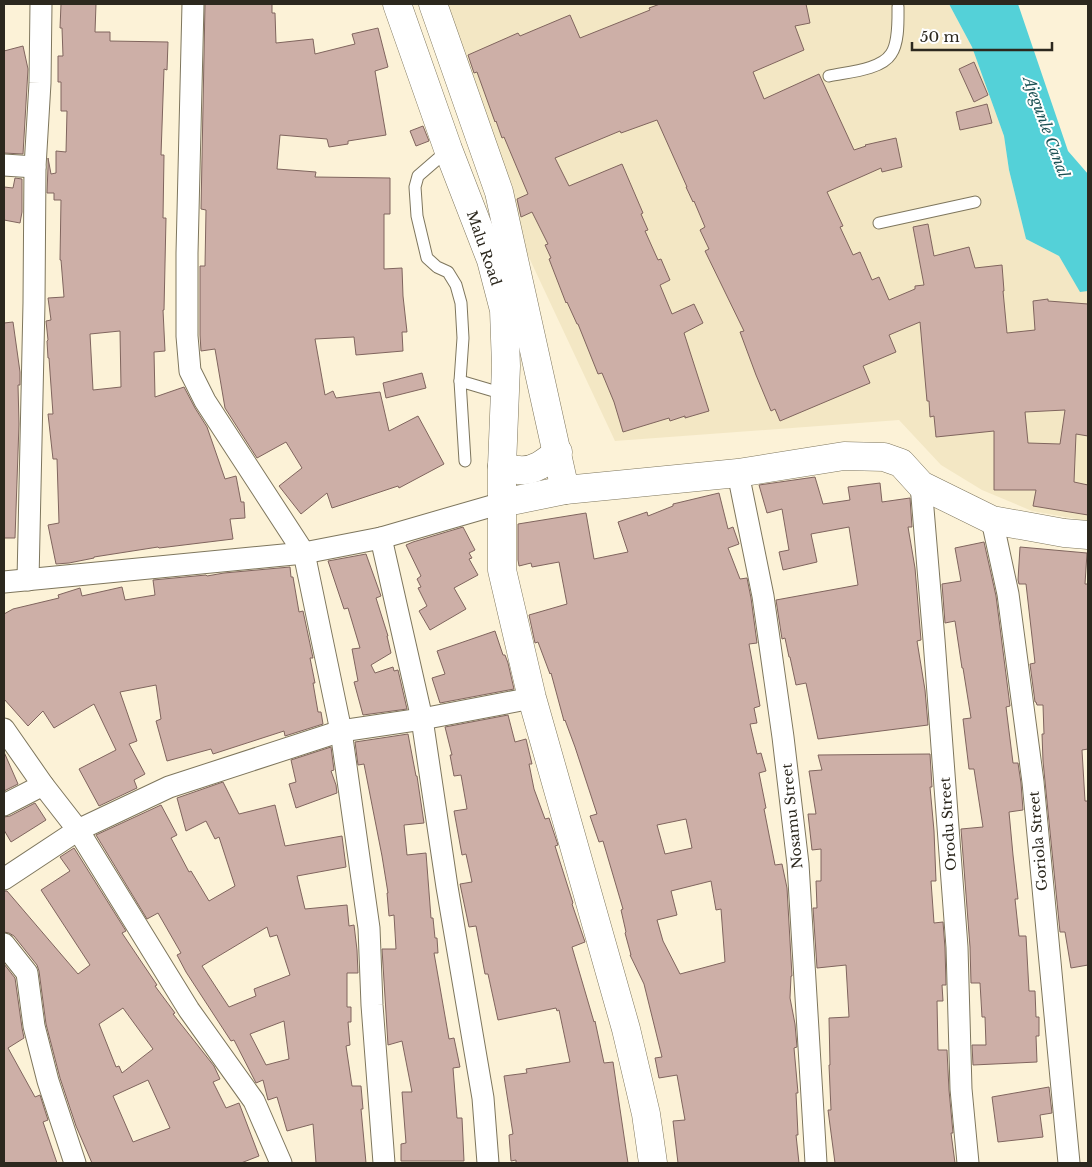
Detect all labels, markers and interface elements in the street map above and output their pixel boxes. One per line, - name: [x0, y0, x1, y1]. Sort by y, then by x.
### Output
- scale bar: [912, 20, 1052, 52]
- text: 50 m: [920, 27, 960, 46]
- water label: Ajegunle Canal: [1019, 72, 1074, 180]
- street label: Malu Road: [463, 208, 505, 288]
- street label: Nosamu Street: [777, 762, 806, 870]
- street label: Orodu Street: [936, 776, 960, 871]
- street label: Goriola Street: [1025, 790, 1051, 892]

